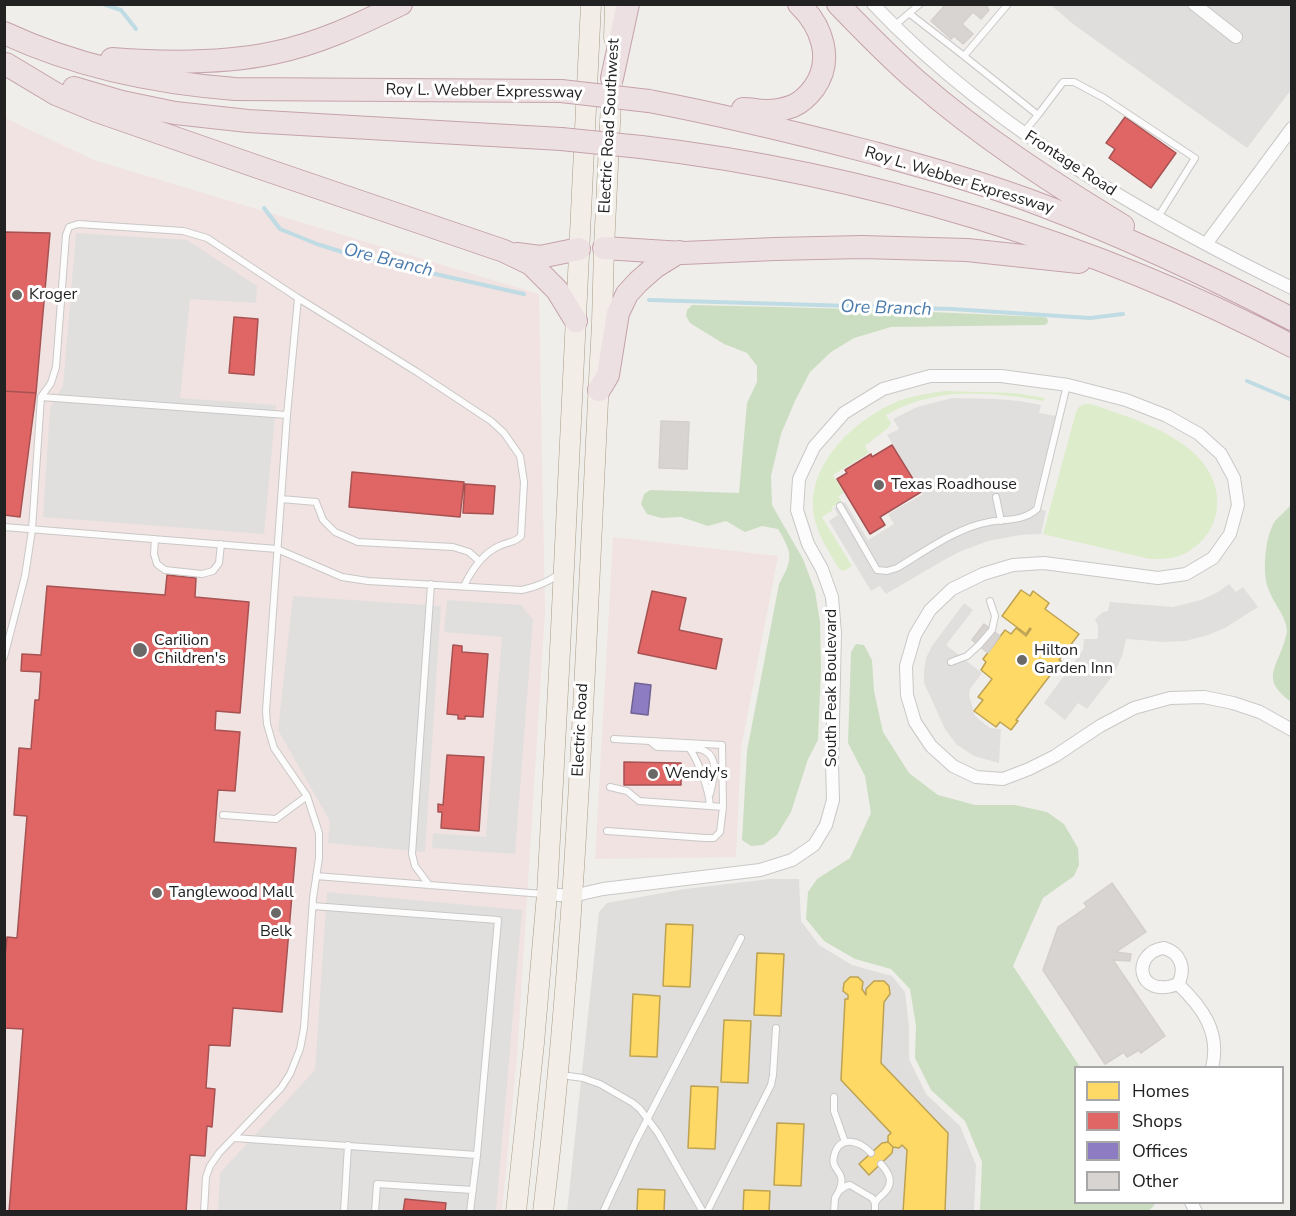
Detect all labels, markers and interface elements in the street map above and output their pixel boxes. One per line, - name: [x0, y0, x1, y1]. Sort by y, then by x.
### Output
- street label: Electric Road Southwest: [596, 38, 624, 214]
- street label: Roy L. Webber Expressway: [385, 81, 583, 103]
- street label: Frontage Road: [1021, 127, 1119, 201]
- street label: Roy L. Webber Expressway: [862, 143, 1056, 219]
- water label: Ore Branch: [341, 239, 435, 283]
- place label: Kroger: [29, 285, 77, 305]
- marker: Kroger: [10, 288, 24, 302]
- water label: Ore Branch: [840, 297, 932, 321]
- place label: Texas Roadhouse: [891, 475, 1017, 495]
- marker: Texas Roadhouse: [872, 478, 886, 492]
- street label: South Peak Boulevard: [822, 609, 842, 767]
- place label: Carilion Children's: [154, 631, 226, 669]
- marker: Carilion Children's: [131, 641, 149, 659]
- place label: Hilton Garden Inn: [1034, 641, 1113, 679]
- marker: Hilton Garden Inn: [1015, 653, 1029, 667]
- street label: Electric Road: [569, 683, 593, 777]
- place label: Wendy's: [665, 764, 728, 784]
- marker: Wendy's: [646, 767, 660, 781]
- place label: Tanglewood Mall: [169, 883, 294, 903]
- marker: Tanglewood Mall: [150, 886, 164, 900]
- marker: Belk: [269, 906, 283, 920]
- place label: Belk: [260, 922, 292, 942]
- legend: [1074, 1066, 1284, 1204]
- text: Homes: [1132, 1079, 1189, 1103]
- text: Shops: [1132, 1109, 1182, 1133]
- text: Offices: [1132, 1139, 1188, 1163]
- text: Other: [1132, 1169, 1178, 1193]

